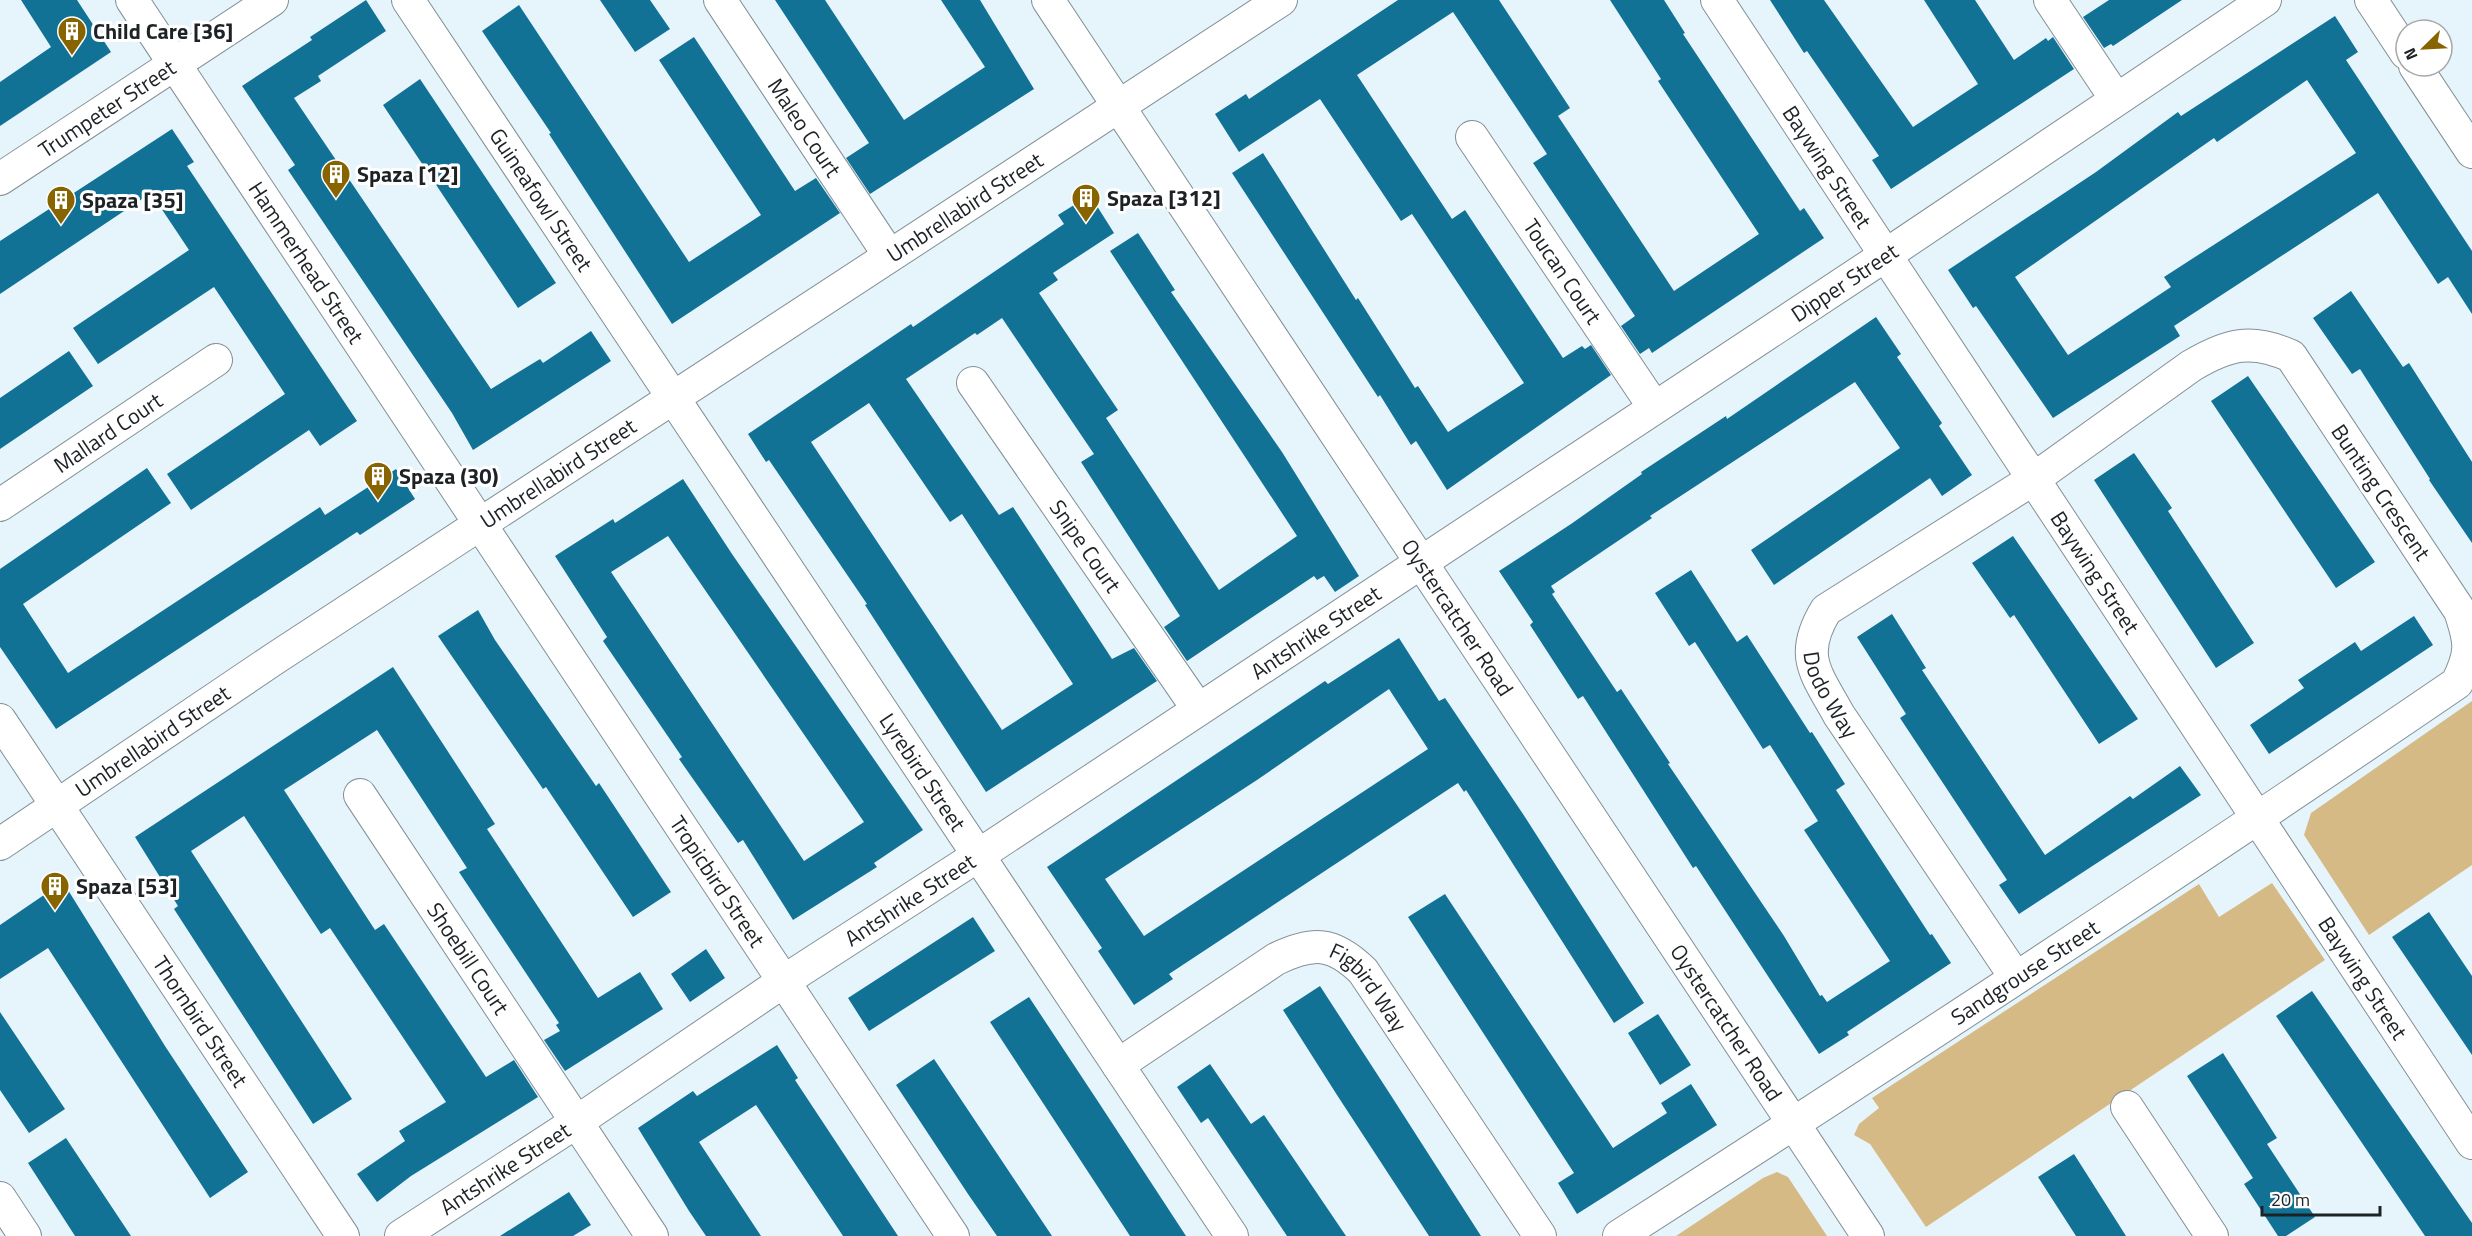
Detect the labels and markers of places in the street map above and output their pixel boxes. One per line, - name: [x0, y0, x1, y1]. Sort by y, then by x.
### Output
- place label: Child Care [36]: [93, 14, 233, 48]
- building icon: Child Care [36]: [56, 15, 88, 57]
- place label: Spaza [12]: [357, 157, 459, 191]
- building icon: Spaza [12]: [320, 158, 352, 200]
- place label: Spaza [312]: [1107, 181, 1221, 215]
- building icon: Spaza [312]: [1070, 182, 1102, 224]
- place label: Spaza [35]: [82, 183, 184, 217]
- building icon: Spaza [35]: [45, 184, 77, 226]
- place label: Spaza (30): [399, 459, 498, 493]
- building icon: Spaza (30): [362, 460, 394, 502]
- place label: Spaza [53]: [76, 869, 178, 903]
- building icon: Spaza [53]: [39, 870, 71, 912]

